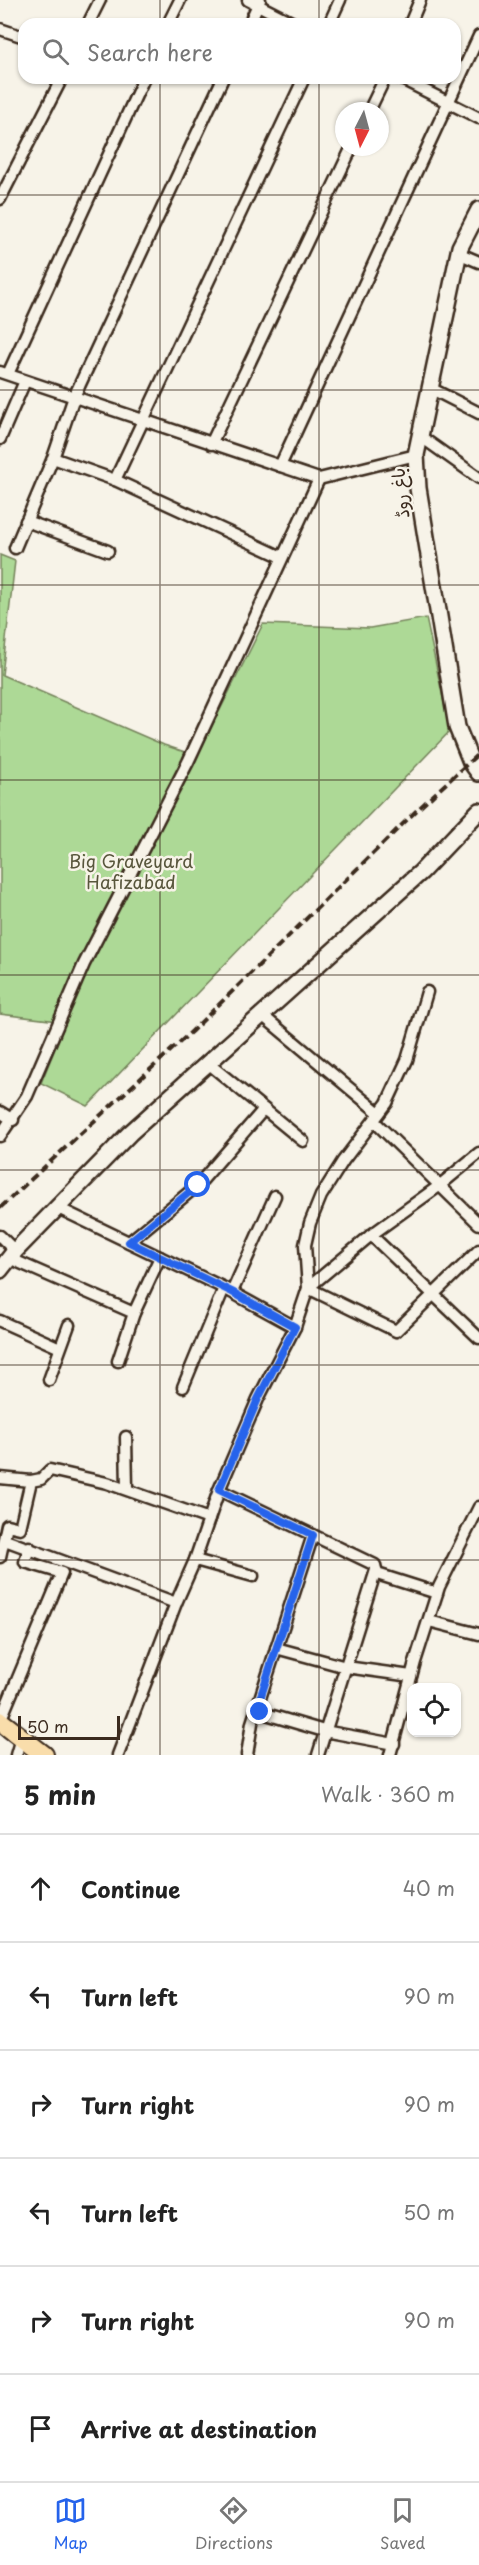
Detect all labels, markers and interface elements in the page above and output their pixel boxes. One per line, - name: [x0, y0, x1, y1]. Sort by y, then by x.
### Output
- search box: [18, 18, 461, 84]
- icon: search: [39, 35, 72, 68]
- text: Search here: [87, 35, 213, 68]
- north arrow: [335, 102, 389, 156]
- street label: باغ روڈ: [383, 467, 416, 520]
- park label: Big Graveyard Hafizabad: [69, 847, 193, 895]
- route start: [184, 1171, 210, 1197]
- map controls: [407, 1683, 461, 1737]
- button: locate: [407, 1683, 461, 1737]
- route end: [246, 1698, 272, 1724]
- scale bar: [18, 1713, 120, 1740]
- text: 50 m: [27, 1714, 68, 1738]
- text: 5 min: [24, 1775, 96, 1814]
- text: Walk · 360 m: [321, 1779, 455, 1809]
- icon: ahead: [24, 1872, 57, 1905]
- text: Continue: [81, 1872, 180, 1905]
- text: 40 m: [403, 1873, 455, 1903]
- icon: left: [24, 1980, 57, 2013]
- text: Turn left: [81, 1980, 178, 2013]
- text: 90 m: [404, 1981, 455, 2011]
- icon: right: [24, 2088, 57, 2121]
- text: Turn right: [81, 2088, 194, 2121]
- text: 90 m: [404, 2089, 455, 2119]
- icon: left: [24, 2196, 57, 2229]
- text: Turn left: [81, 2196, 178, 2229]
- text: 50 m: [403, 2197, 455, 2227]
- icon: right: [24, 2304, 57, 2337]
- text: Turn right: [81, 2304, 194, 2337]
- text: 90 m: [404, 2305, 455, 2335]
- icon: arrive: [24, 2412, 57, 2445]
- text: Arrive at destination: [81, 2412, 317, 2445]
- tab: Map: [54, 2494, 88, 2554]
- tab: Directions: [195, 2494, 273, 2554]
- tab: Saved: [380, 2494, 425, 2554]

